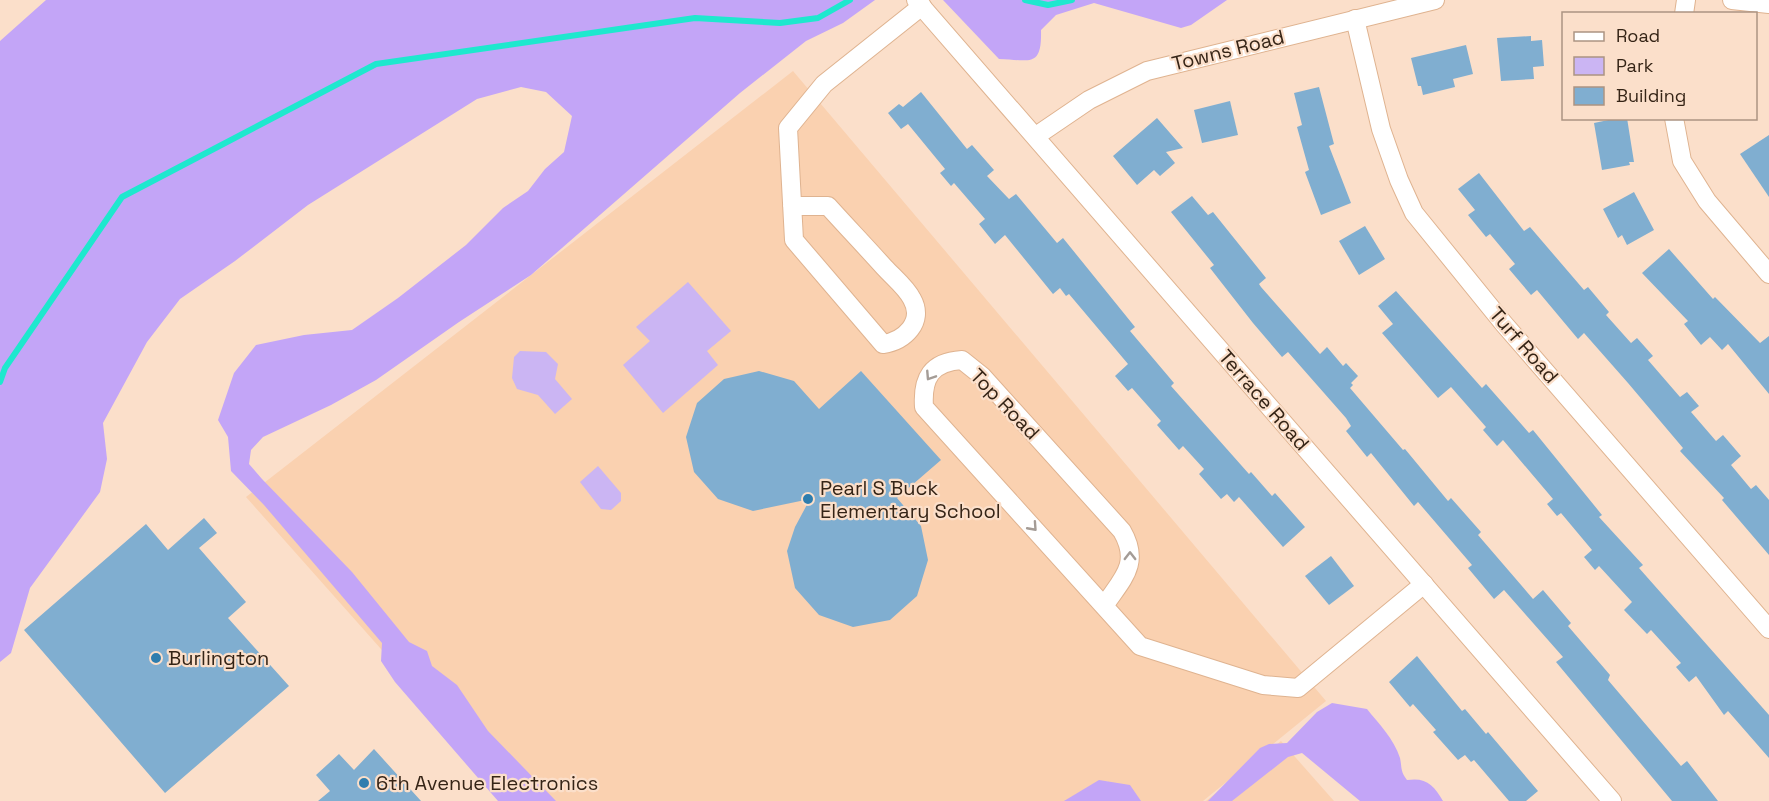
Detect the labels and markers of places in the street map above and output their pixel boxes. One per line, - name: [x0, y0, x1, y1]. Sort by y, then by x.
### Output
- place label: Pearl S Buck Elementary School: [820, 475, 1001, 524]
- marker: Pearl S Buck Elementary School: [801, 492, 815, 506]
- place label: Burlington: [168, 645, 269, 671]
- marker: Burlington: [149, 651, 163, 665]
- place label: 6th Avenue Electronics: [376, 770, 598, 796]
- marker: 6th Avenue Electronics: [357, 776, 371, 790]

